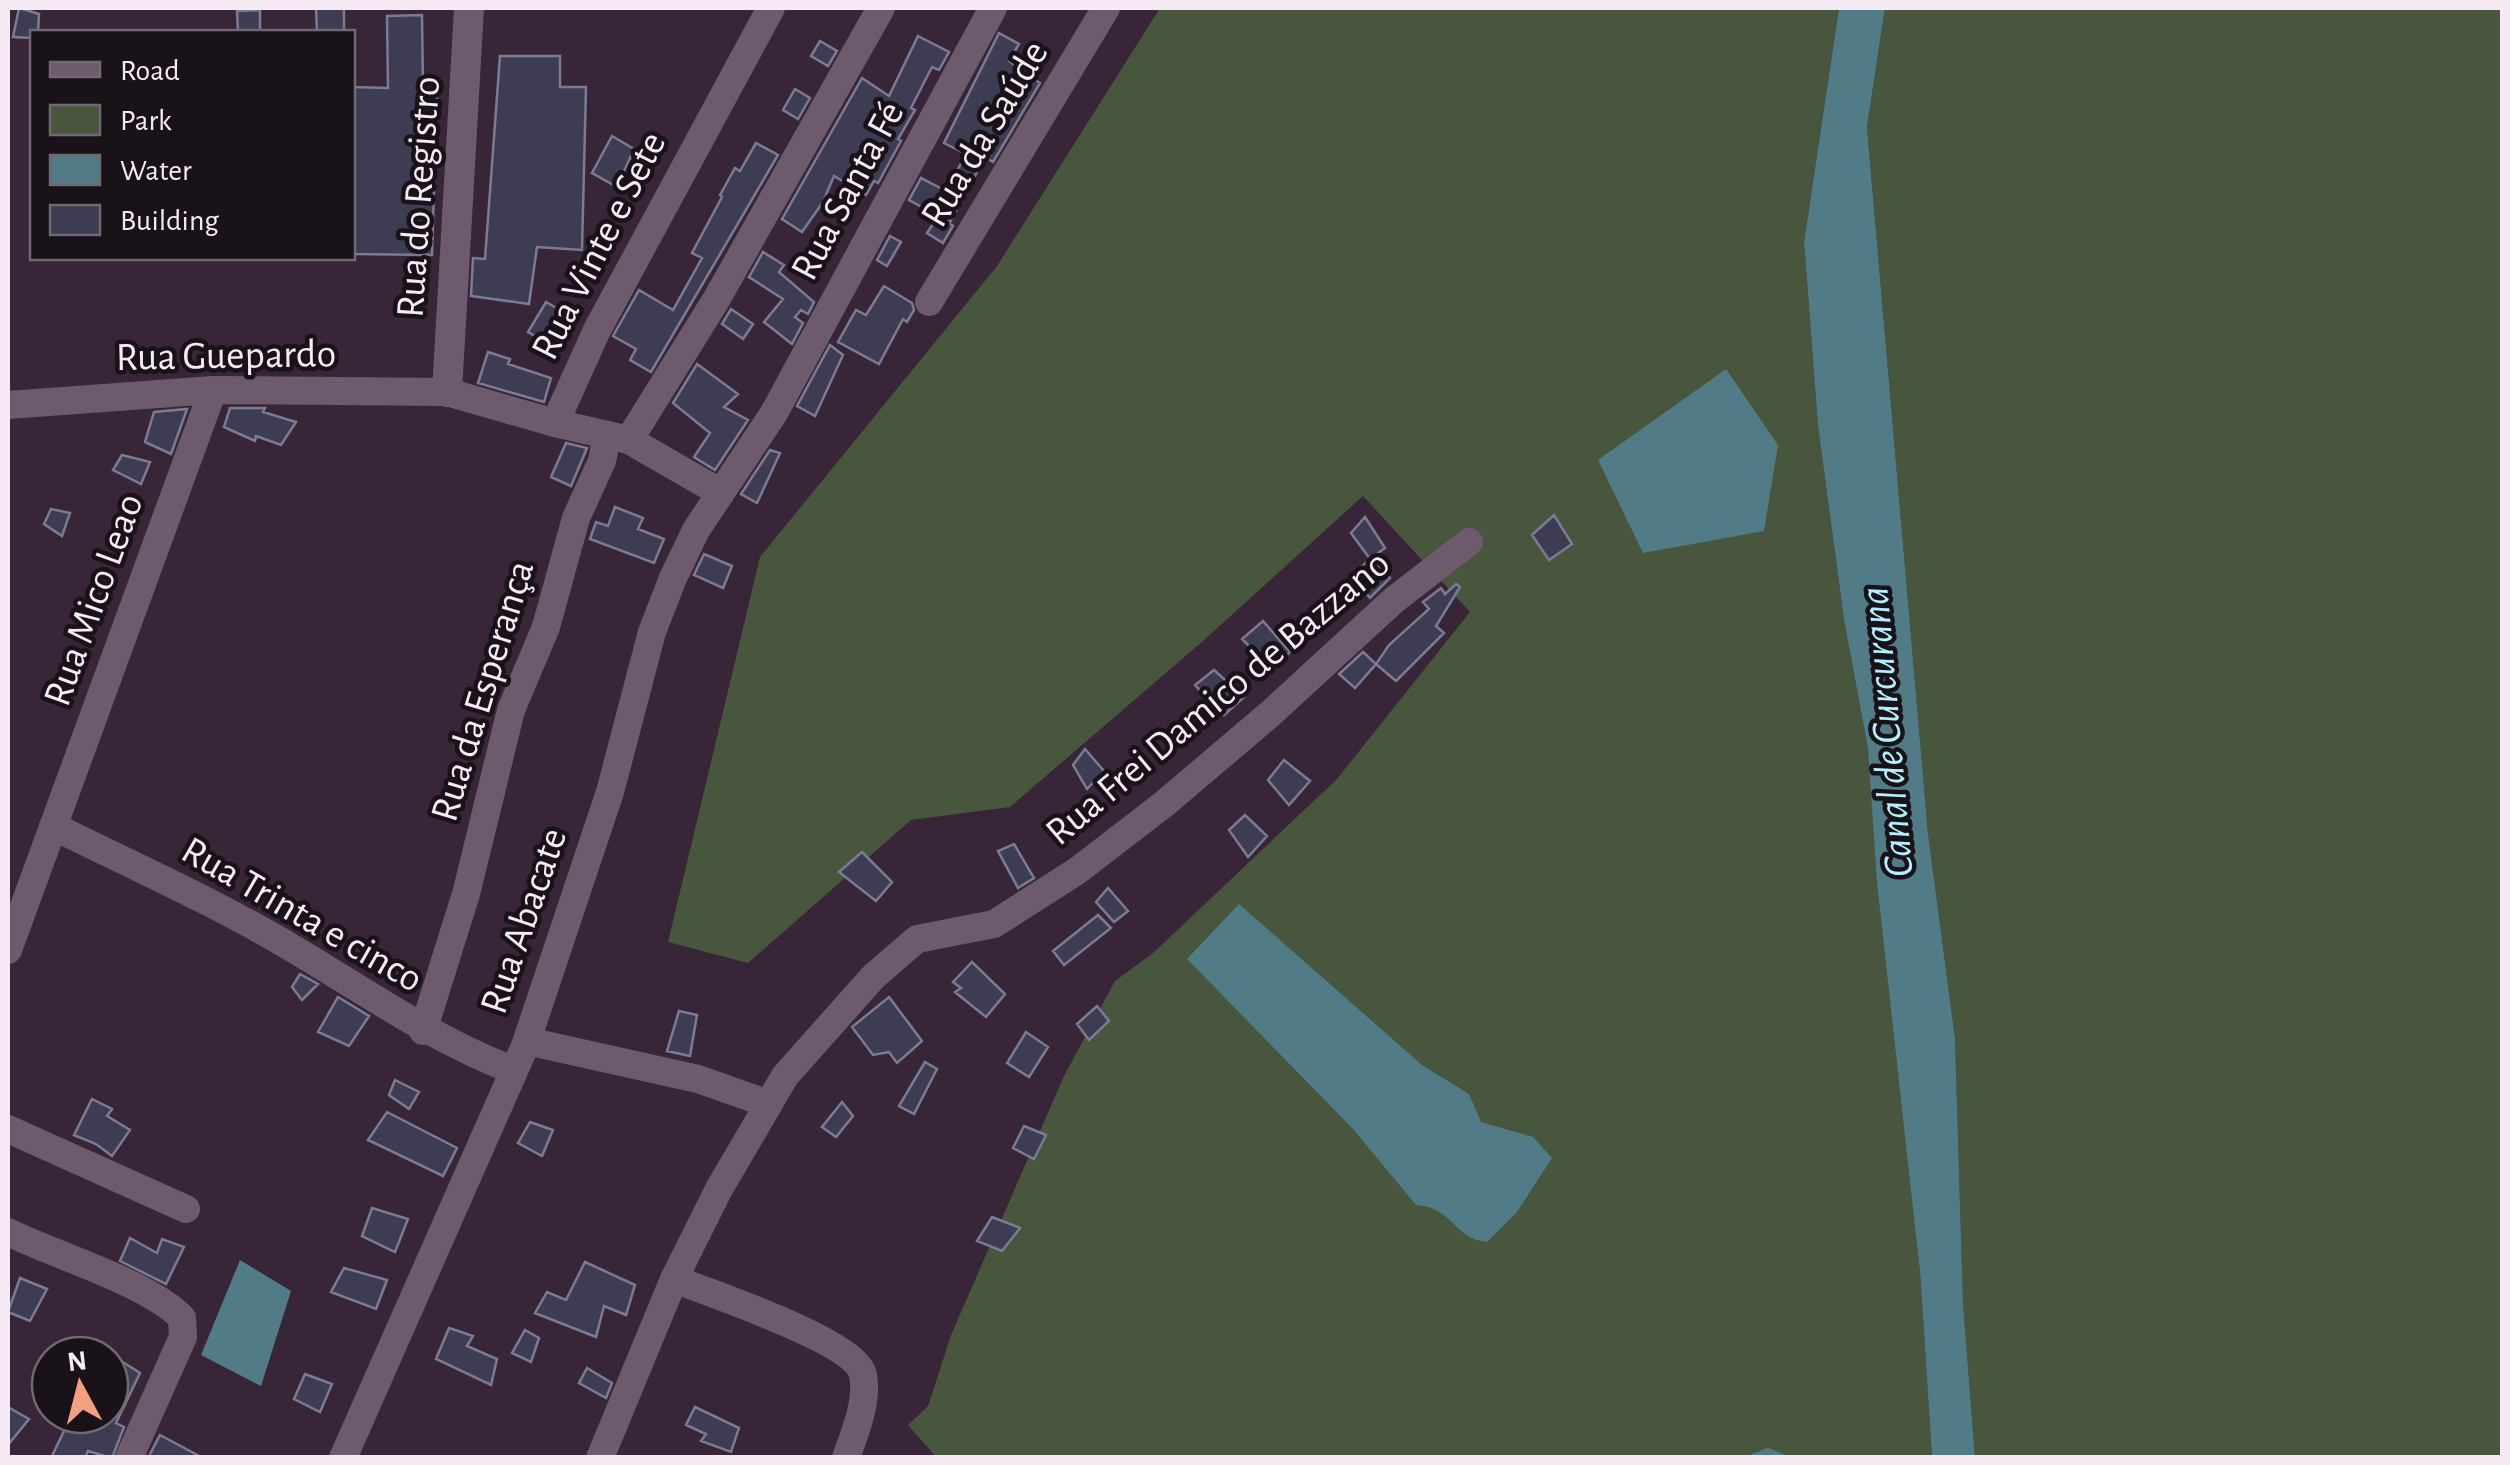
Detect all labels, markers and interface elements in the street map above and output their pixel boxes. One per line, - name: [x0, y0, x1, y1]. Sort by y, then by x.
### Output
- legend: [30, 30, 355, 260]
- street label: Rua da Saúde: [914, 34, 1056, 234]
- text: Road: [120, 56, 180, 86]
- street label: Rua do Registro: [391, 75, 447, 319]
- street label: Rua Santa Fé: [784, 95, 912, 287]
- text: Park: [120, 106, 172, 136]
- street label: Rua Vinte e Sete: [525, 126, 673, 366]
- text: Water: [120, 156, 192, 186]
- text: Building: [120, 206, 219, 236]
- street label: Rua Guepardo: [115, 334, 337, 378]
- street label: Rua Mico Leao: [37, 489, 151, 711]
- street label: Rua Frei Damico de Bazzano: [1039, 543, 1397, 853]
- street label: Rua da Esperança: [424, 556, 542, 826]
- water label: Canal de Curcurana: [1853, 585, 1921, 879]
- street label: Rua Abacate: [474, 823, 574, 1019]
- street label: Rua Trinta e cinco: [175, 830, 429, 1000]
- north arrow: [30, 1335, 130, 1435]
- text: N: [66, 1347, 89, 1377]

